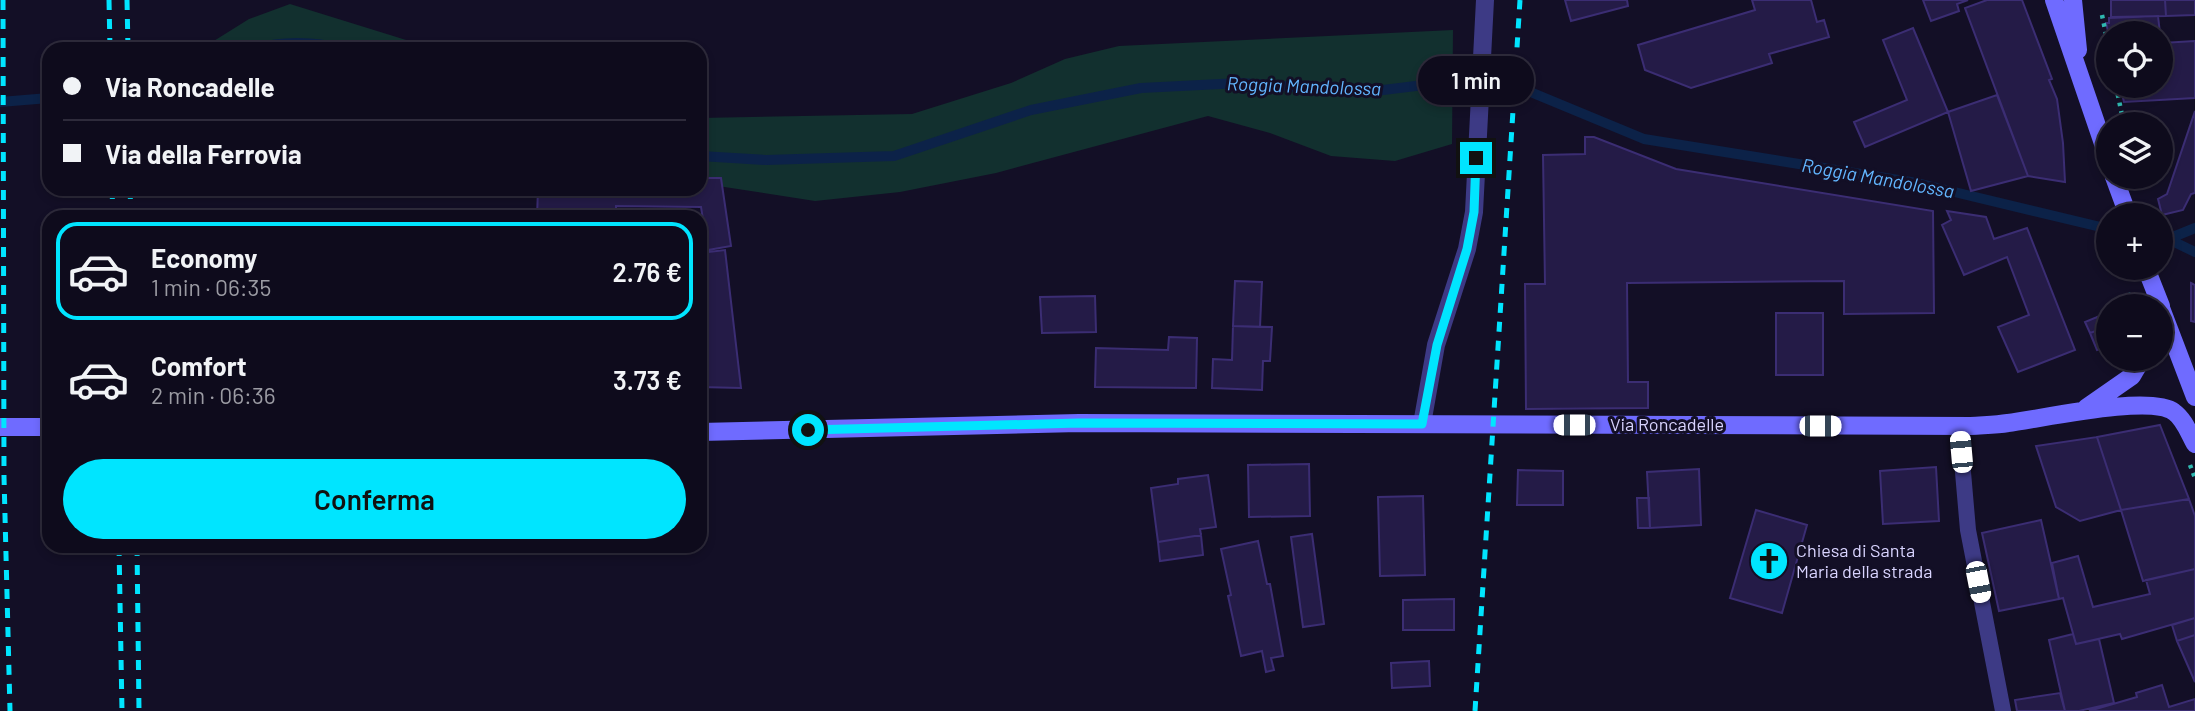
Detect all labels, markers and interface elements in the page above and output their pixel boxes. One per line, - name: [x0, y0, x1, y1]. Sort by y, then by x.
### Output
- map controls: [2096, 21, 2173, 371]
- button: locate: [2096, 21, 2173, 98]
- callout: 1 min: [1418, 57, 1534, 106]
- text: 1 min: [1451, 66, 1501, 94]
- text: Via Roncadelle: [105, 71, 275, 102]
- water label: Roggia Mandolossa: [1226, 71, 1382, 100]
- button: layers: [2096, 112, 2173, 189]
- text: Via della Ferrovia: [105, 138, 302, 169]
- route end: [1460, 142, 1492, 174]
- water label: Roggia Mandolossa: [1800, 153, 1956, 202]
- button: +: [2096, 203, 2173, 280]
- icon: car: [67, 240, 130, 303]
- text: Economy: [151, 242, 257, 273]
- text: 2.76 €: [612, 256, 682, 287]
- text: 1 min · 06:35: [151, 273, 271, 301]
- button: −: [2096, 294, 2173, 371]
- icon: car: [67, 348, 130, 411]
- text: Comfort: [151, 350, 247, 381]
- text: 3.73 €: [613, 364, 682, 395]
- text: 2 min · 06:36: [151, 381, 276, 409]
- street label: Via Roncadelle: [1610, 413, 1724, 435]
- route start: [792, 414, 824, 446]
- car: [1554, 415, 1596, 436]
- car: [1800, 416, 1842, 437]
- car: [1949, 430, 1974, 474]
- button: Conferma: [63, 459, 686, 539]
- place label: Chiesa di Santa Maria della strada: [1796, 539, 1932, 582]
- church icon: Chiesa di Santa Maria della strada: [1748, 540, 1790, 582]
- car: [1964, 559, 1993, 605]

